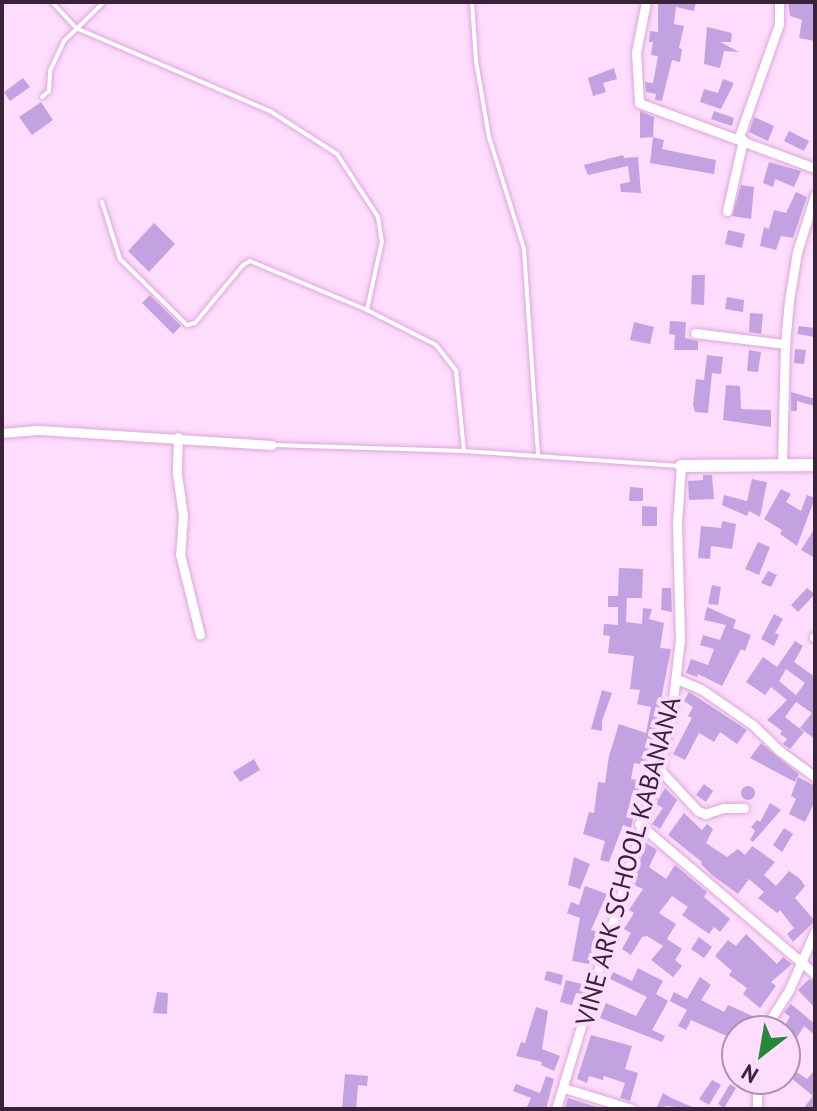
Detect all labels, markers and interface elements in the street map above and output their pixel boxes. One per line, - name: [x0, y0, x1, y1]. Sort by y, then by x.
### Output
- street label: VINE ARK SCHOOL KABANANA: [569, 692, 687, 1030]
- north arrow: [721, 1015, 801, 1095]
- text: N: [736, 1058, 763, 1090]

